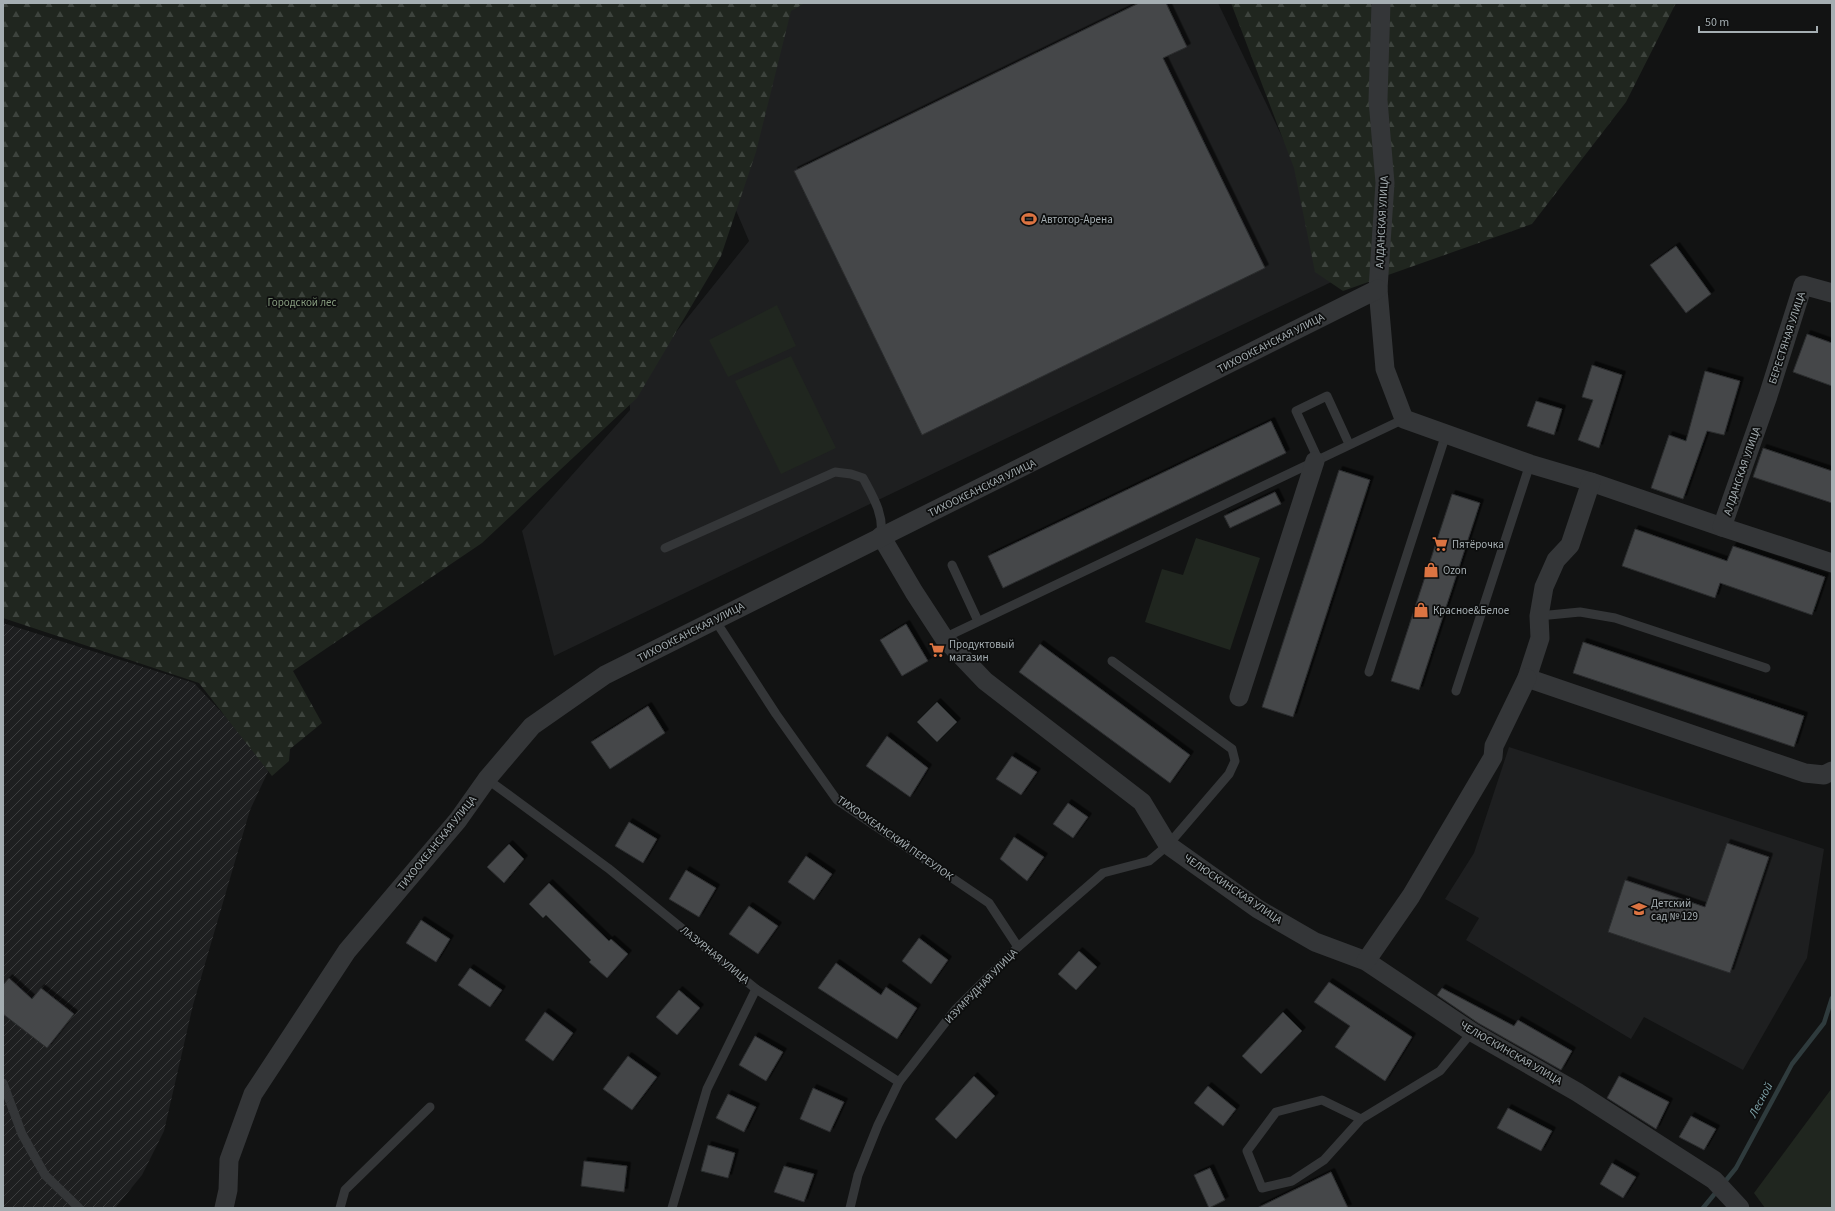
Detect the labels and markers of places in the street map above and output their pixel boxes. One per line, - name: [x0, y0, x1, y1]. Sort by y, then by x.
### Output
- sports icon: Автотор-Арена: [1020, 210, 1038, 228]
- place label: Автотор-Арена: [1041, 212, 1113, 227]
- supermarket icon: Пятёрочка: [1431, 535, 1449, 553]
- place label: Пятёрочка: [1452, 537, 1504, 552]
- shop icon: Ozon: [1422, 561, 1440, 579]
- place label: Ozon: [1443, 563, 1467, 578]
- shop icon: Красное&Белое: [1412, 601, 1430, 619]
- place label: Красное&Белое: [1433, 603, 1510, 618]
- place label: Продуктовый магазин: [949, 637, 1014, 665]
- supermarket icon: Продуктовый магазин: [928, 641, 946, 659]
- place label: Детский сад № 129: [1651, 896, 1698, 924]
- school or university icon: Детский сад № 129: [1630, 900, 1648, 918]

